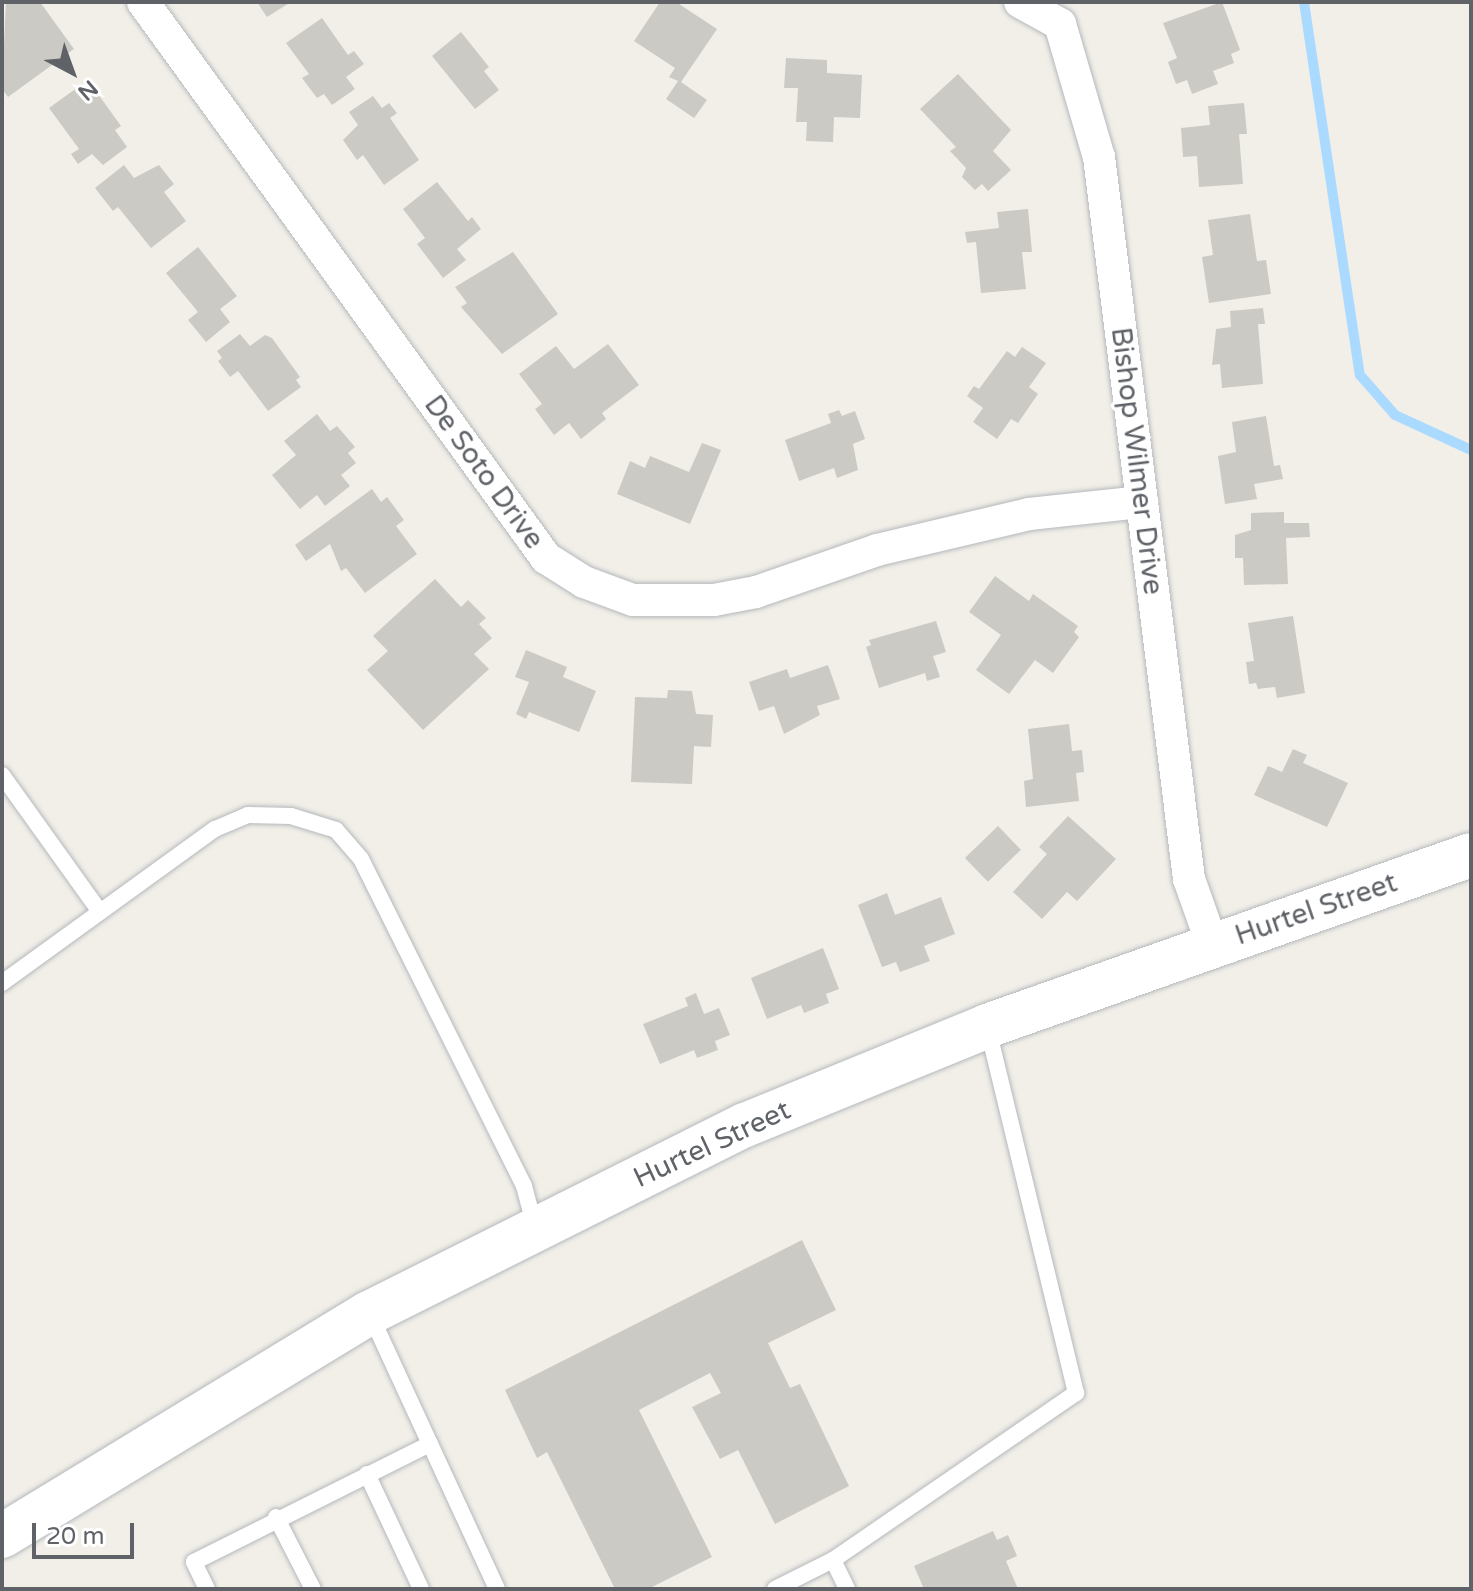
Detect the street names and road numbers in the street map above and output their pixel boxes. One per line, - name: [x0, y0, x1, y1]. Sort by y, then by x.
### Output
- street label: Bishop Wilmer Drive: [1104, 325, 1170, 597]
- street label: De Soto Drive: [417, 389, 551, 555]
- street label: Hurtel Street: [1231, 866, 1401, 952]
- street label: Hurtel Street: [628, 1093, 796, 1195]

